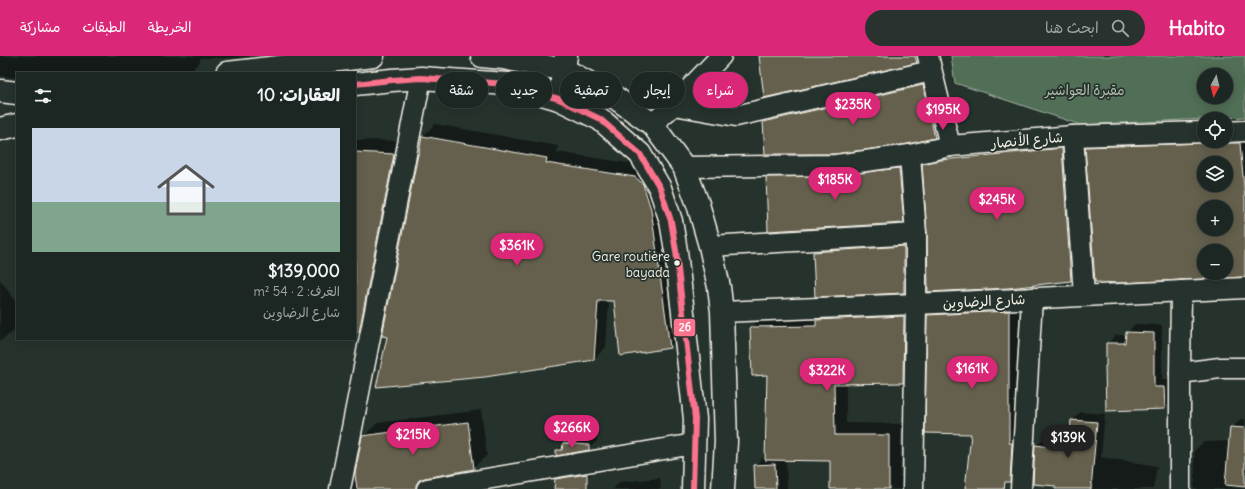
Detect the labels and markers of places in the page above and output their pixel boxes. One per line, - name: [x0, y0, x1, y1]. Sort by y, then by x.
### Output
- pin: $235K: [825, 92, 881, 126]
- pin: $195K: [915, 97, 971, 131]
- pin: $185K: [807, 167, 863, 201]
- pin: $245K: [969, 187, 1025, 221]
- pin: $361K: [489, 233, 545, 267]
- place label: Gare routière bayada: [592, 248, 670, 281]
- marker: Gare routière bayada: [672, 258, 682, 268]
- pin: $161K: [944, 356, 1000, 390]
- pin: $322K: [799, 358, 855, 392]
- pin: $266K: [544, 415, 600, 449]
- pin: $215K: [385, 422, 441, 456]
- pin: $139K: [1040, 425, 1096, 459]

